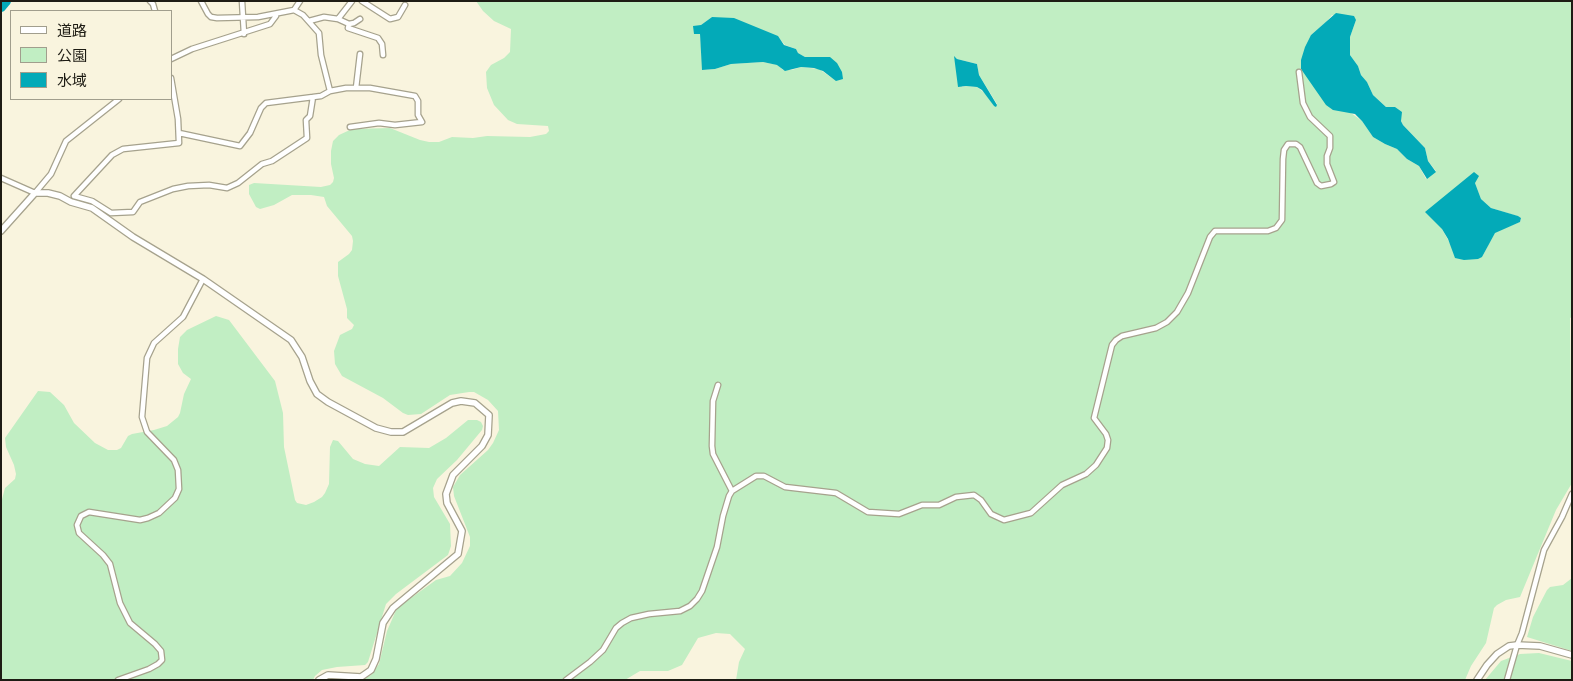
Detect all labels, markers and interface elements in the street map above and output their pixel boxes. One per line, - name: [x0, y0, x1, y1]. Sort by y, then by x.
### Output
- legend: [10, 10, 172, 100]
- text: 道路: [57, 22, 87, 40]
- text: 公園: [57, 47, 87, 65]
- text: 水域: [57, 72, 87, 90]

